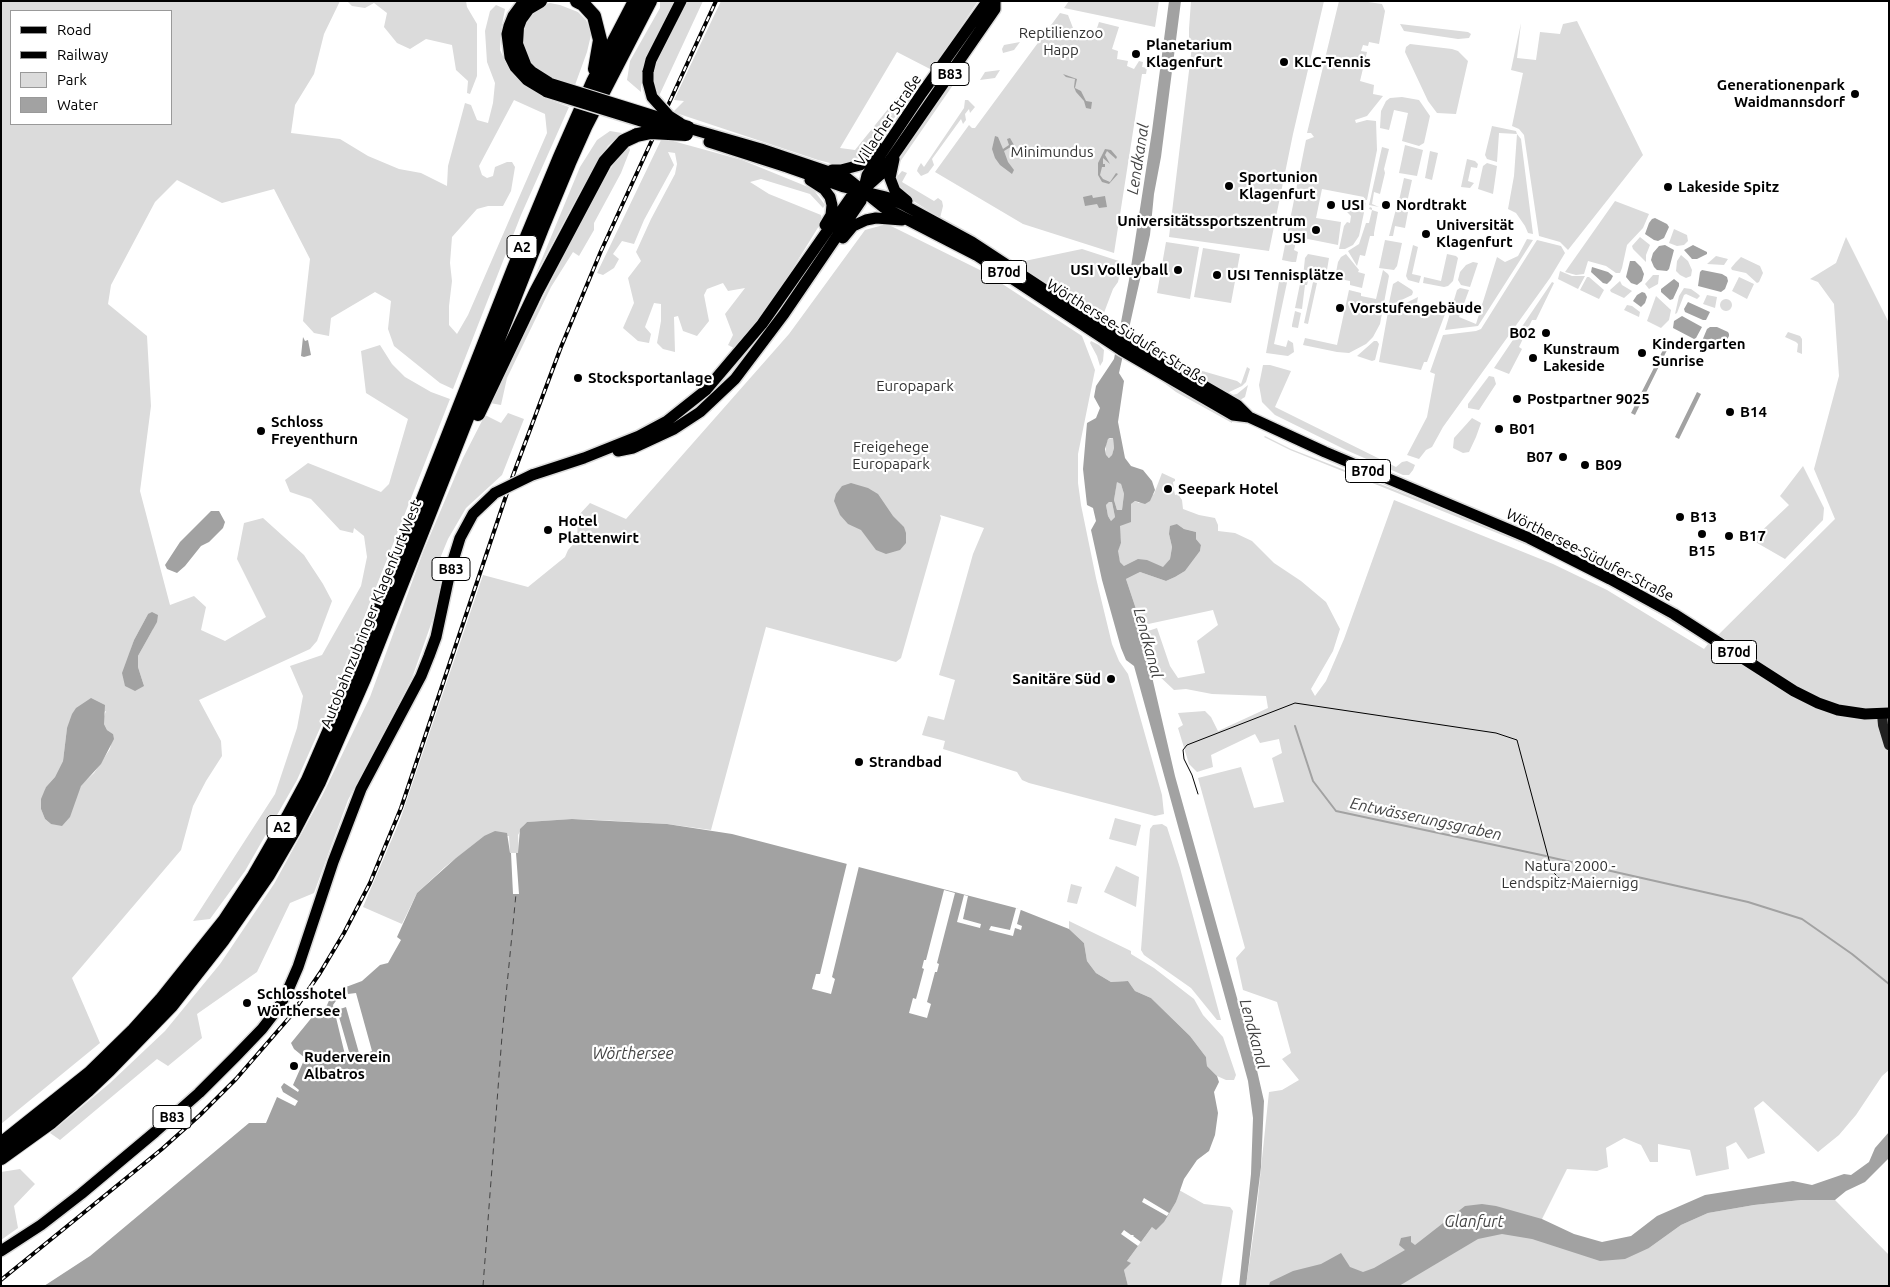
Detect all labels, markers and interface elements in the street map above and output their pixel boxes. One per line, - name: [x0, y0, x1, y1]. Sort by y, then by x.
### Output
- legend: [10, 10, 172, 125]
- text: Road: [57, 21, 92, 38]
- park label: Reptilienzoo Happ: [1019, 24, 1103, 59]
- place label: Planetarium Klagenfurt: [1146, 36, 1232, 71]
- text: Railway: [57, 46, 108, 63]
- marker: Planetarium Klagenfurt: [1130, 48, 1142, 60]
- place label: KLC-Tennis: [1294, 53, 1371, 71]
- marker: KLC-Tennis: [1278, 56, 1290, 68]
- road number: B83: [931, 62, 969, 86]
- text: Park: [57, 71, 87, 88]
- street label: Villacher Straße: [851, 71, 925, 169]
- place label: Generationenpark Waidmannsdorf: [1717, 76, 1845, 111]
- marker: Generationenpark Waidmannsdorf: [1849, 88, 1861, 100]
- text: Water: [57, 96, 98, 113]
- water label: Lendkanal: [1123, 122, 1153, 196]
- park label: Minimundus: [1011, 143, 1093, 161]
- place label: Sportunion Klagenfurt: [1239, 168, 1318, 203]
- place label: Lakeside Spitz: [1678, 178, 1779, 196]
- marker: Sportunion Klagenfurt: [1223, 180, 1235, 192]
- marker: Lakeside Spitz: [1662, 181, 1674, 193]
- place label: USI: [1341, 196, 1365, 214]
- place label: Nordtrakt: [1396, 196, 1467, 214]
- marker: USI: [1325, 199, 1337, 211]
- marker: Nordtrakt: [1380, 199, 1392, 211]
- place label: Universitätssportszentrum USI: [1117, 212, 1306, 247]
- place label: Universität Klagenfurt: [1436, 216, 1514, 251]
- marker: Universitätssportszentrum USI: [1310, 224, 1322, 236]
- marker: Universität Klagenfurt: [1420, 228, 1432, 240]
- road number: A2: [507, 236, 537, 258]
- road number: B70d: [982, 260, 1026, 284]
- place label: USI Volleyball: [1070, 261, 1168, 279]
- marker: USI Volleyball: [1172, 264, 1184, 276]
- place label: USI Tennisplätze: [1227, 266, 1344, 284]
- marker: USI Tennisplätze: [1211, 269, 1223, 281]
- street label: Wörthersee-Südufer-Straße: [1043, 275, 1211, 389]
- place label: Vorstufengebäude: [1350, 299, 1482, 317]
- marker: Vorstufengebäude: [1334, 302, 1346, 314]
- place label: B02: [1509, 324, 1536, 342]
- marker: B02: [1540, 327, 1552, 339]
- place label: Kindergarten Sunrise: [1652, 335, 1746, 370]
- place label: Kunstraum Lakeside: [1543, 340, 1620, 375]
- marker: Kindergarten Sunrise: [1636, 347, 1648, 359]
- marker: Kunstraum Lakeside: [1527, 352, 1539, 364]
- place label: Stocksportanlage: [588, 369, 712, 387]
- marker: Stocksportanlage: [572, 372, 584, 384]
- park label: Europapark: [876, 377, 954, 395]
- place label: Postpartner 9025: [1527, 390, 1650, 408]
- marker: Postpartner 9025: [1511, 393, 1523, 405]
- place label: B14: [1740, 403, 1767, 421]
- marker: B14: [1724, 406, 1736, 418]
- place label: Schloss Freyenthurn: [271, 413, 358, 448]
- place label: B01: [1509, 420, 1536, 438]
- marker: B01: [1493, 423, 1505, 435]
- marker: Schloss Freyenthurn: [255, 425, 267, 437]
- park label: Freigehege Europapark: [852, 438, 930, 473]
- place label: B07: [1526, 448, 1553, 466]
- marker: B07: [1557, 451, 1569, 463]
- place label: B09: [1595, 456, 1622, 474]
- marker: B09: [1579, 459, 1591, 471]
- road number: B70d: [1346, 460, 1390, 482]
- place label: Seepark Hotel: [1178, 480, 1278, 498]
- marker: Seepark Hotel: [1162, 483, 1174, 495]
- street label: Autobahnzubringer Klagenfurt West: [317, 497, 425, 731]
- street label: Wörthersee-Südufer-Straße: [1503, 505, 1677, 605]
- place label: B13: [1690, 508, 1717, 526]
- marker: B13: [1674, 511, 1686, 523]
- place label: Hotel Plattenwirt: [558, 512, 639, 547]
- marker: Hotel Plattenwirt: [542, 524, 554, 536]
- place label: B17: [1739, 527, 1766, 545]
- marker: B15: [1696, 528, 1708, 540]
- marker: B17: [1723, 530, 1735, 542]
- place label: B15: [1689, 542, 1715, 560]
- road number: B83: [432, 558, 470, 580]
- water label: Lendkanal: [1129, 606, 1167, 680]
- road number: B70d: [1712, 640, 1756, 664]
- place label: Sanitäre Süd: [1012, 670, 1101, 688]
- marker: Sanitäre Süd: [1105, 673, 1117, 685]
- place label: Strandbad: [869, 753, 942, 771]
- marker: Strandbad: [853, 756, 865, 768]
- water label: Entwässerungsgraben: [1348, 794, 1504, 844]
- road number: A2: [267, 816, 297, 839]
- park label: Natura 2000 - Lendspitz-Maiernigg: [1501, 857, 1639, 892]
- place label: Schlosshotel Wörthersee: [257, 985, 347, 1020]
- marker: Schlosshotel Wörthersee: [241, 997, 253, 1009]
- water label: Lendkanal: [1235, 997, 1273, 1071]
- water label: Wörthersee: [593, 1044, 673, 1064]
- place label: Ruderverein Albatros: [304, 1048, 391, 1083]
- marker: Ruderverein Albatros: [288, 1060, 300, 1072]
- road number: B83: [153, 1106, 191, 1128]
- water label: Glanfurt: [1444, 1212, 1504, 1232]

